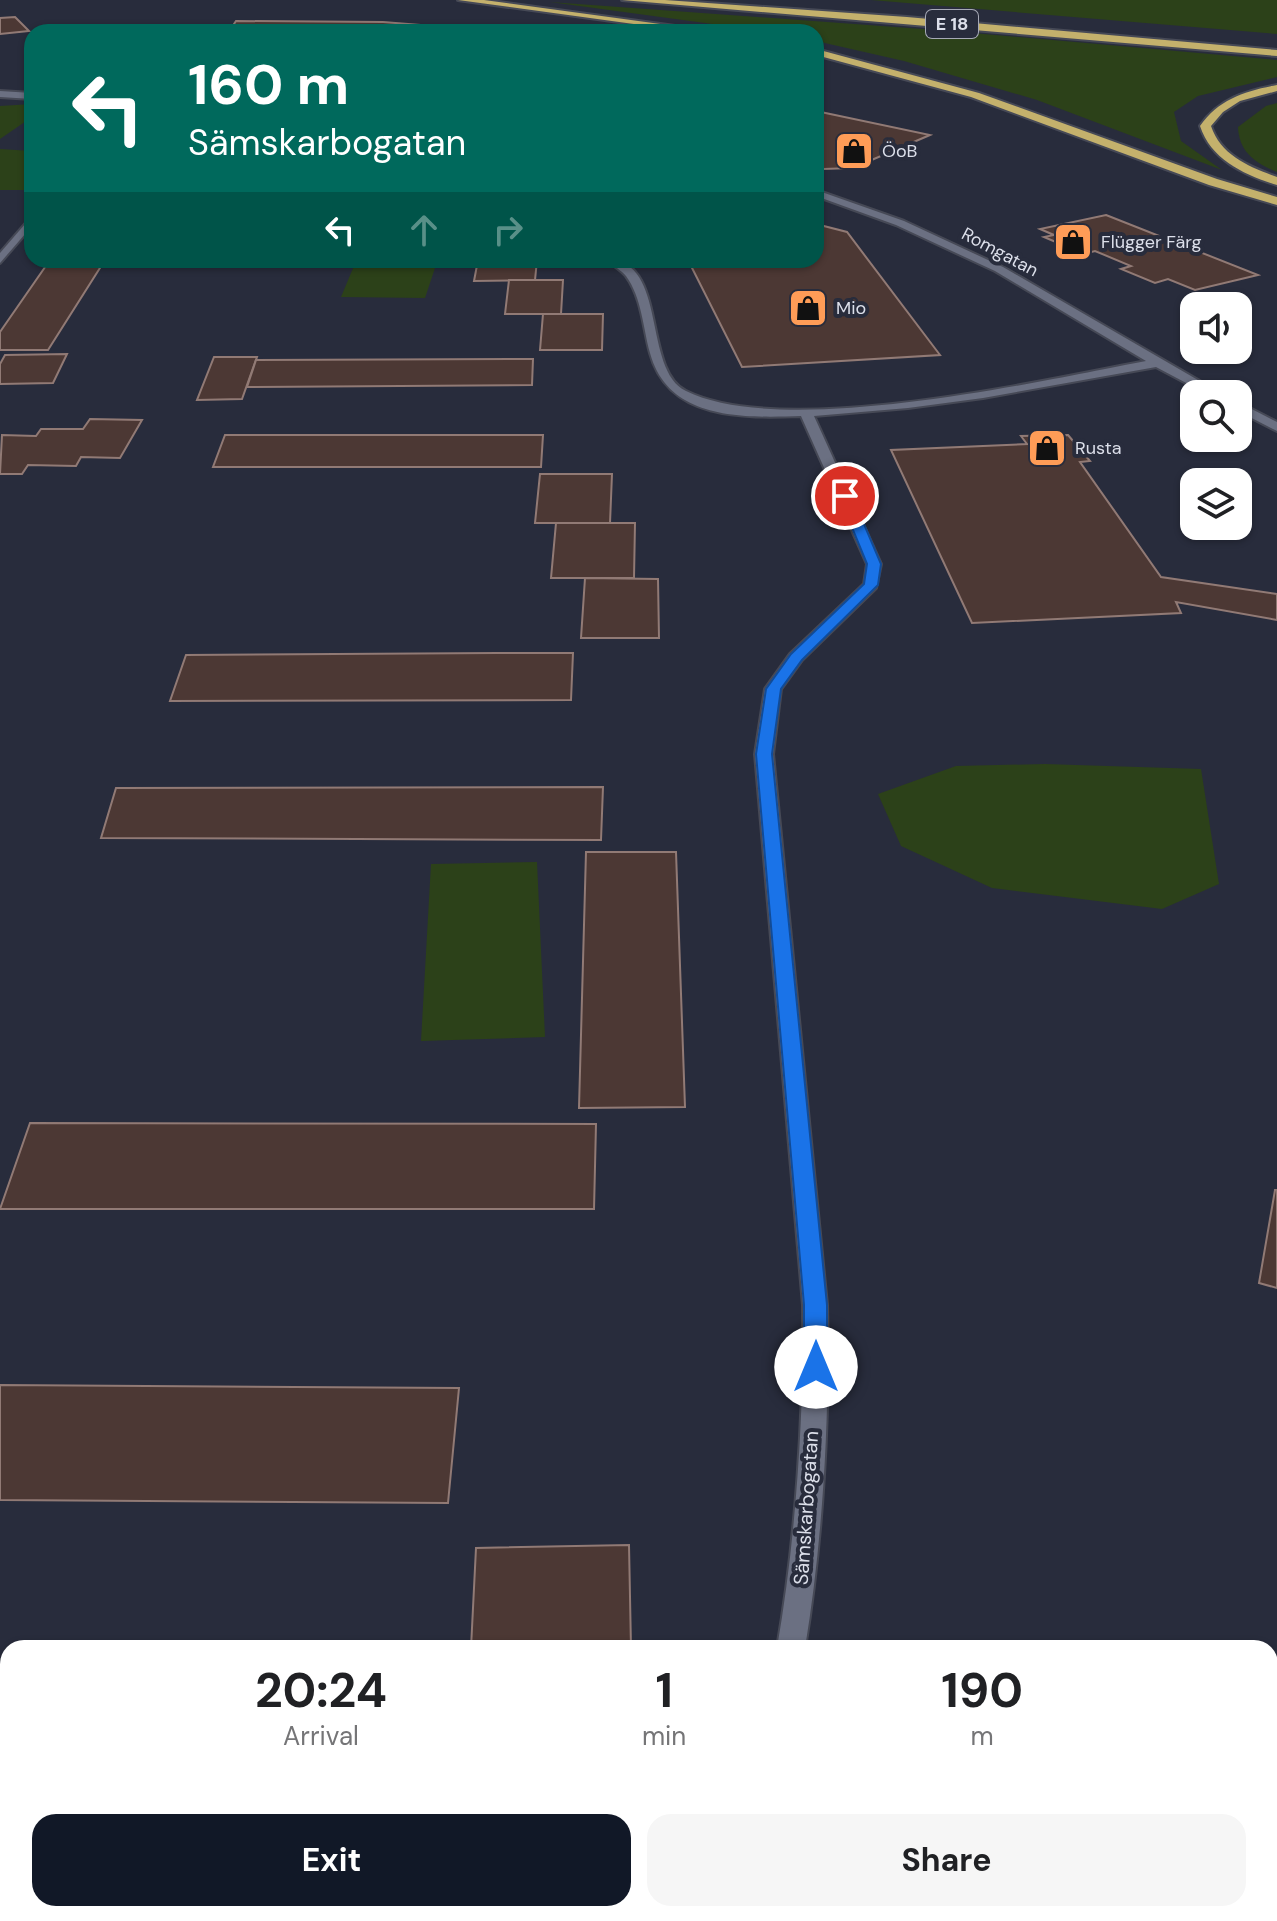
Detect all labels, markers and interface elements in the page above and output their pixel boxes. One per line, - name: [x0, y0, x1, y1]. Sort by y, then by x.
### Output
- road number: E 18: [926, 10, 978, 38]
- text: 160 m: [188, 48, 349, 121]
- icon: left: [56, 56, 160, 160]
- text: Sämskarbogatan: [188, 119, 466, 166]
- shop icon: ÖoB: [833, 130, 875, 172]
- place label: ÖoB: [882, 139, 918, 163]
- icon: left: [318, 208, 362, 252]
- icon: ahead: [402, 208, 446, 252]
- icon: right: [486, 208, 530, 252]
- shop icon: Flügger Färg: [1052, 221, 1094, 263]
- street label: Romgatan: [957, 222, 1043, 282]
- place label: Flügger Färg: [1101, 230, 1202, 254]
- shop icon: Mio: [787, 287, 829, 329]
- map controls: [1180, 292, 1252, 540]
- button: sound: [1180, 292, 1252, 364]
- place label: Mio: [836, 296, 866, 320]
- button: search: [1180, 380, 1252, 452]
- shop icon: Rusta: [1026, 427, 1068, 469]
- place label: Rusta: [1075, 436, 1122, 460]
- pin: [811, 462, 879, 530]
- button: layers: [1180, 468, 1252, 540]
- icon: arrive: [823, 474, 867, 518]
- position arrow: [774, 1325, 858, 1409]
- street label: Sämskarbogatan: [788, 1430, 824, 1586]
- text: 20:24: [255, 1659, 387, 1722]
- text: 1: [655, 1659, 673, 1722]
- text: 190: [941, 1659, 1023, 1722]
- text: Arrival: [283, 1719, 359, 1753]
- text: min: [642, 1719, 686, 1753]
- text: m: [971, 1719, 994, 1753]
- button: Exit: [32, 1814, 631, 1906]
- button: Share: [647, 1814, 1246, 1906]

